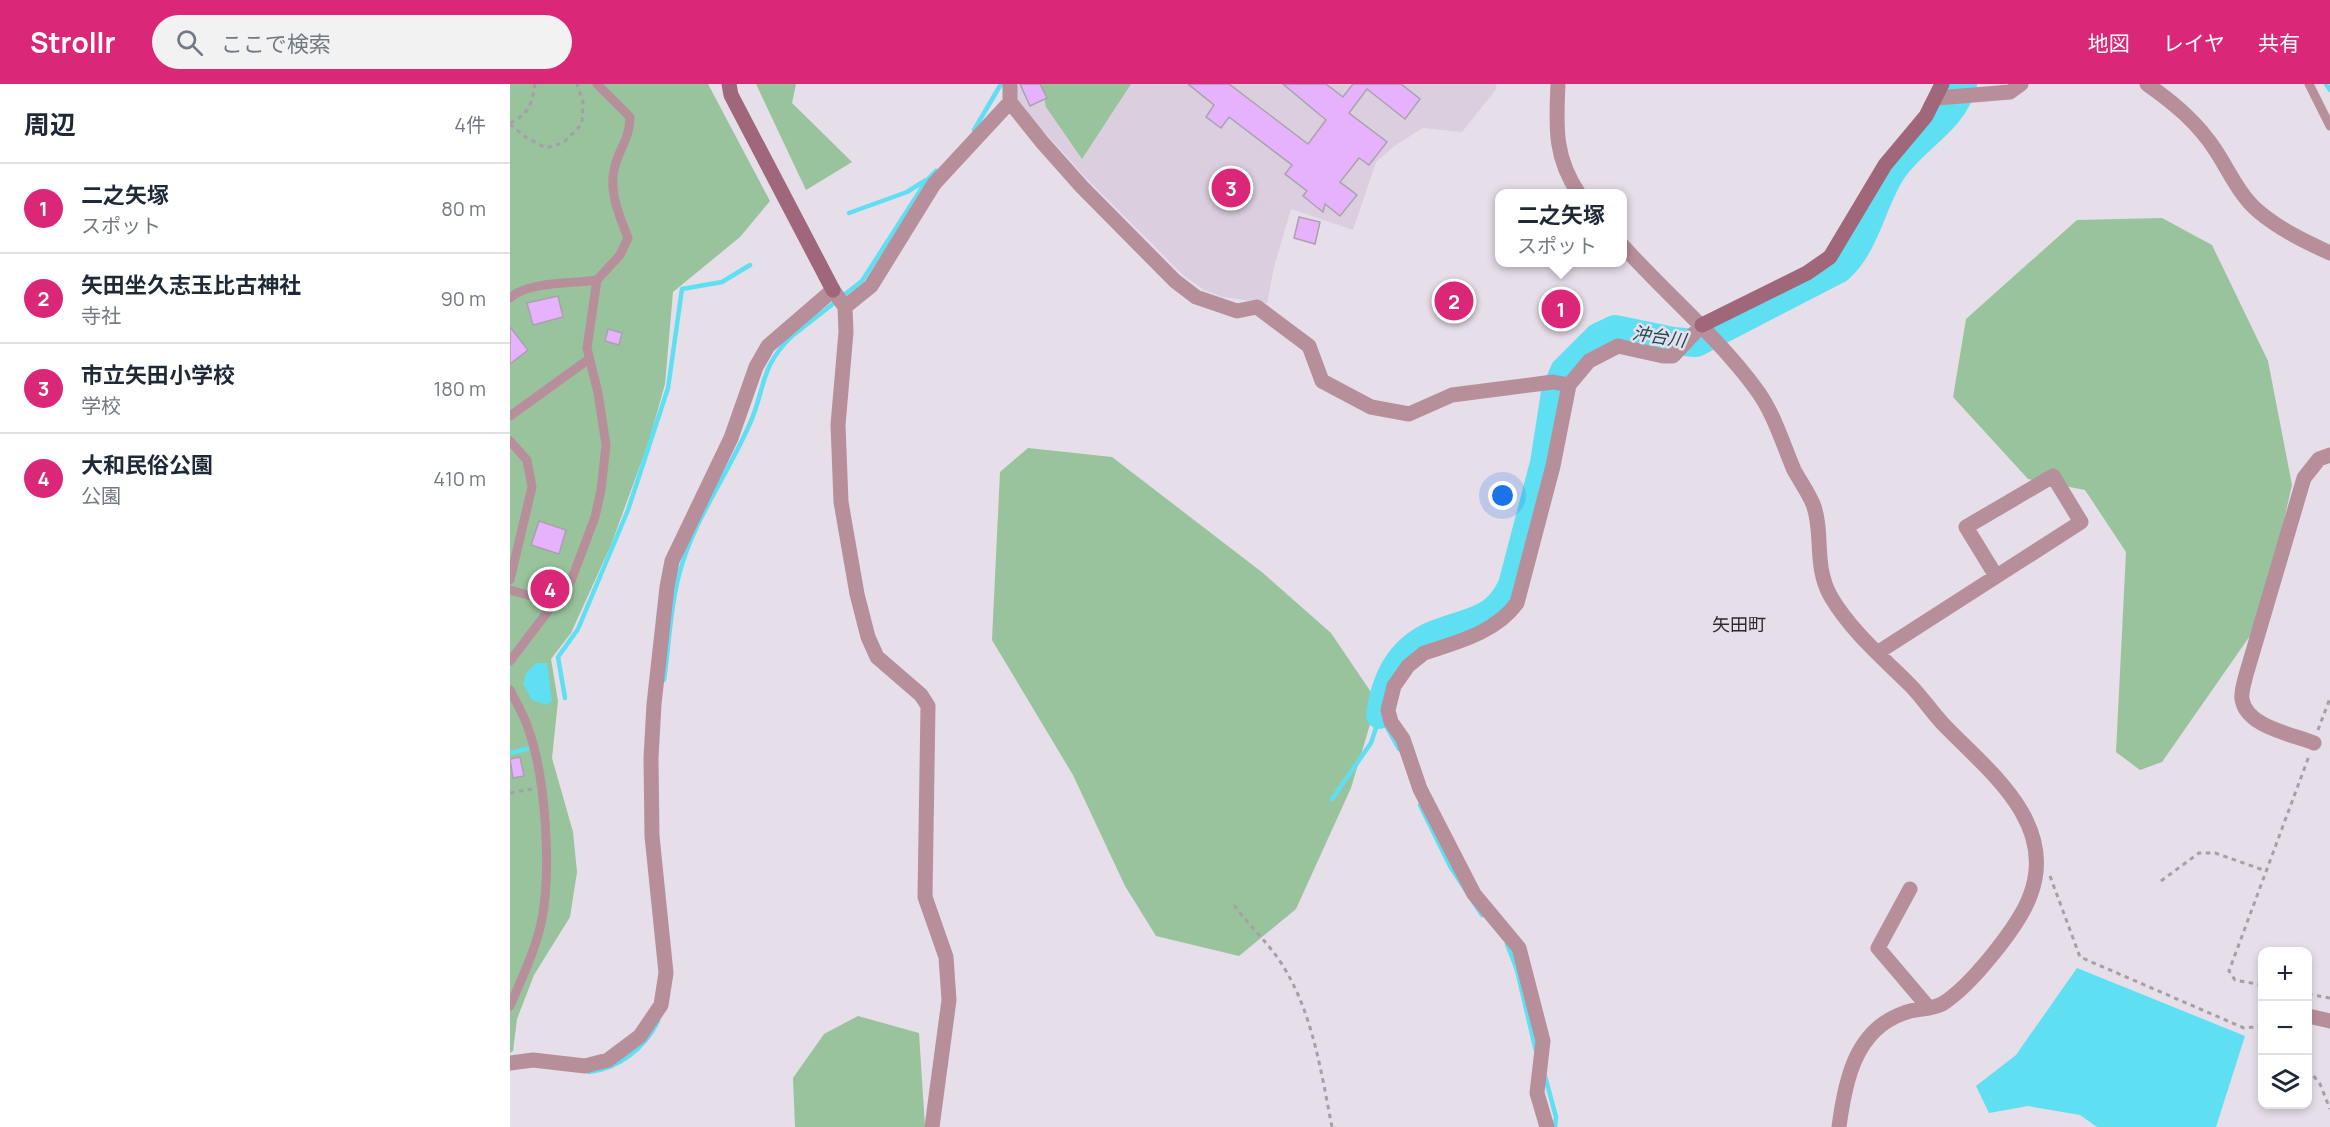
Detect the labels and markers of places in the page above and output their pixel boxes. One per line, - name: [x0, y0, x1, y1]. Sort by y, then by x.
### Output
- pin: 3: [1212, 166, 1250, 210]
- pin: 2: [1434, 278, 1474, 324]
- pin: 1: [1542, 286, 1580, 332]
- pin: 4: [530, 566, 570, 612]

